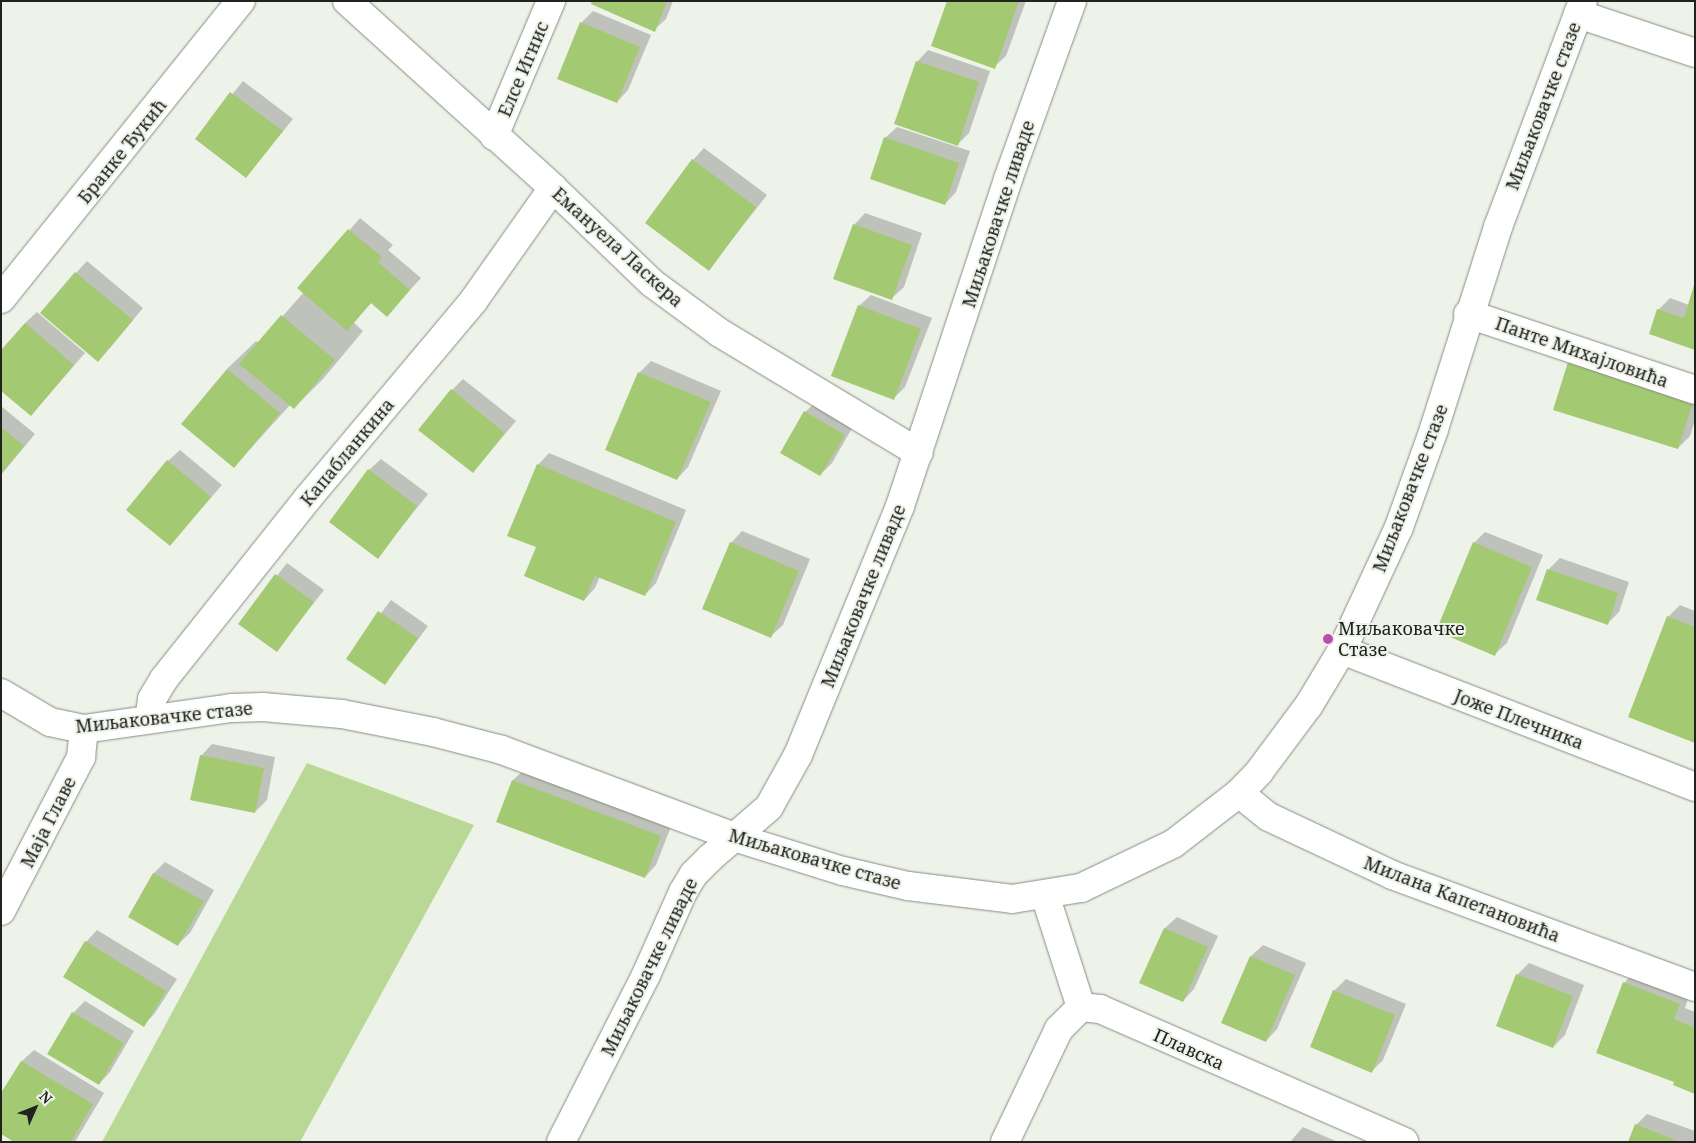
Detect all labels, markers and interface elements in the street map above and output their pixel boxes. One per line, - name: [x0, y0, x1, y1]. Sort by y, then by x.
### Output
- street label: Елсе Игнис: [493, 18, 553, 120]
- street label: Миљаковачке стазе: [1501, 19, 1585, 193]
- street label: Бранке Ђукић: [73, 94, 171, 208]
- street label: Миљаковачке ливаде: [958, 118, 1038, 310]
- street label: Емануела Ласкера: [548, 183, 688, 311]
- street label: Панте Михајловића: [1493, 312, 1671, 392]
- street label: Капабланкина: [296, 394, 398, 510]
- street label: Миљаковачке стазе: [1368, 401, 1452, 575]
- street label: Миљаковачке ливаде: [816, 501, 910, 691]
- place label: Миљаковачке Стазе: [1338, 618, 1465, 660]
- marker: Миљаковачке Стазе: [1322, 633, 1334, 645]
- street label: Јоже Плечника: [1451, 684, 1587, 754]
- street label: Миљаковачке стазе: [74, 697, 254, 737]
- street label: Маја Главе: [16, 773, 80, 871]
- street label: Миљаковачке стазе: [726, 824, 904, 894]
- street label: Милана Капетановића: [1361, 852, 1563, 946]
- street label: Миљаковачке ливаде: [596, 874, 702, 1060]
- street label: Плавска: [1150, 1024, 1228, 1074]
- north arrow: [10, 1083, 60, 1133]
- text: N: [35, 1087, 57, 1108]

